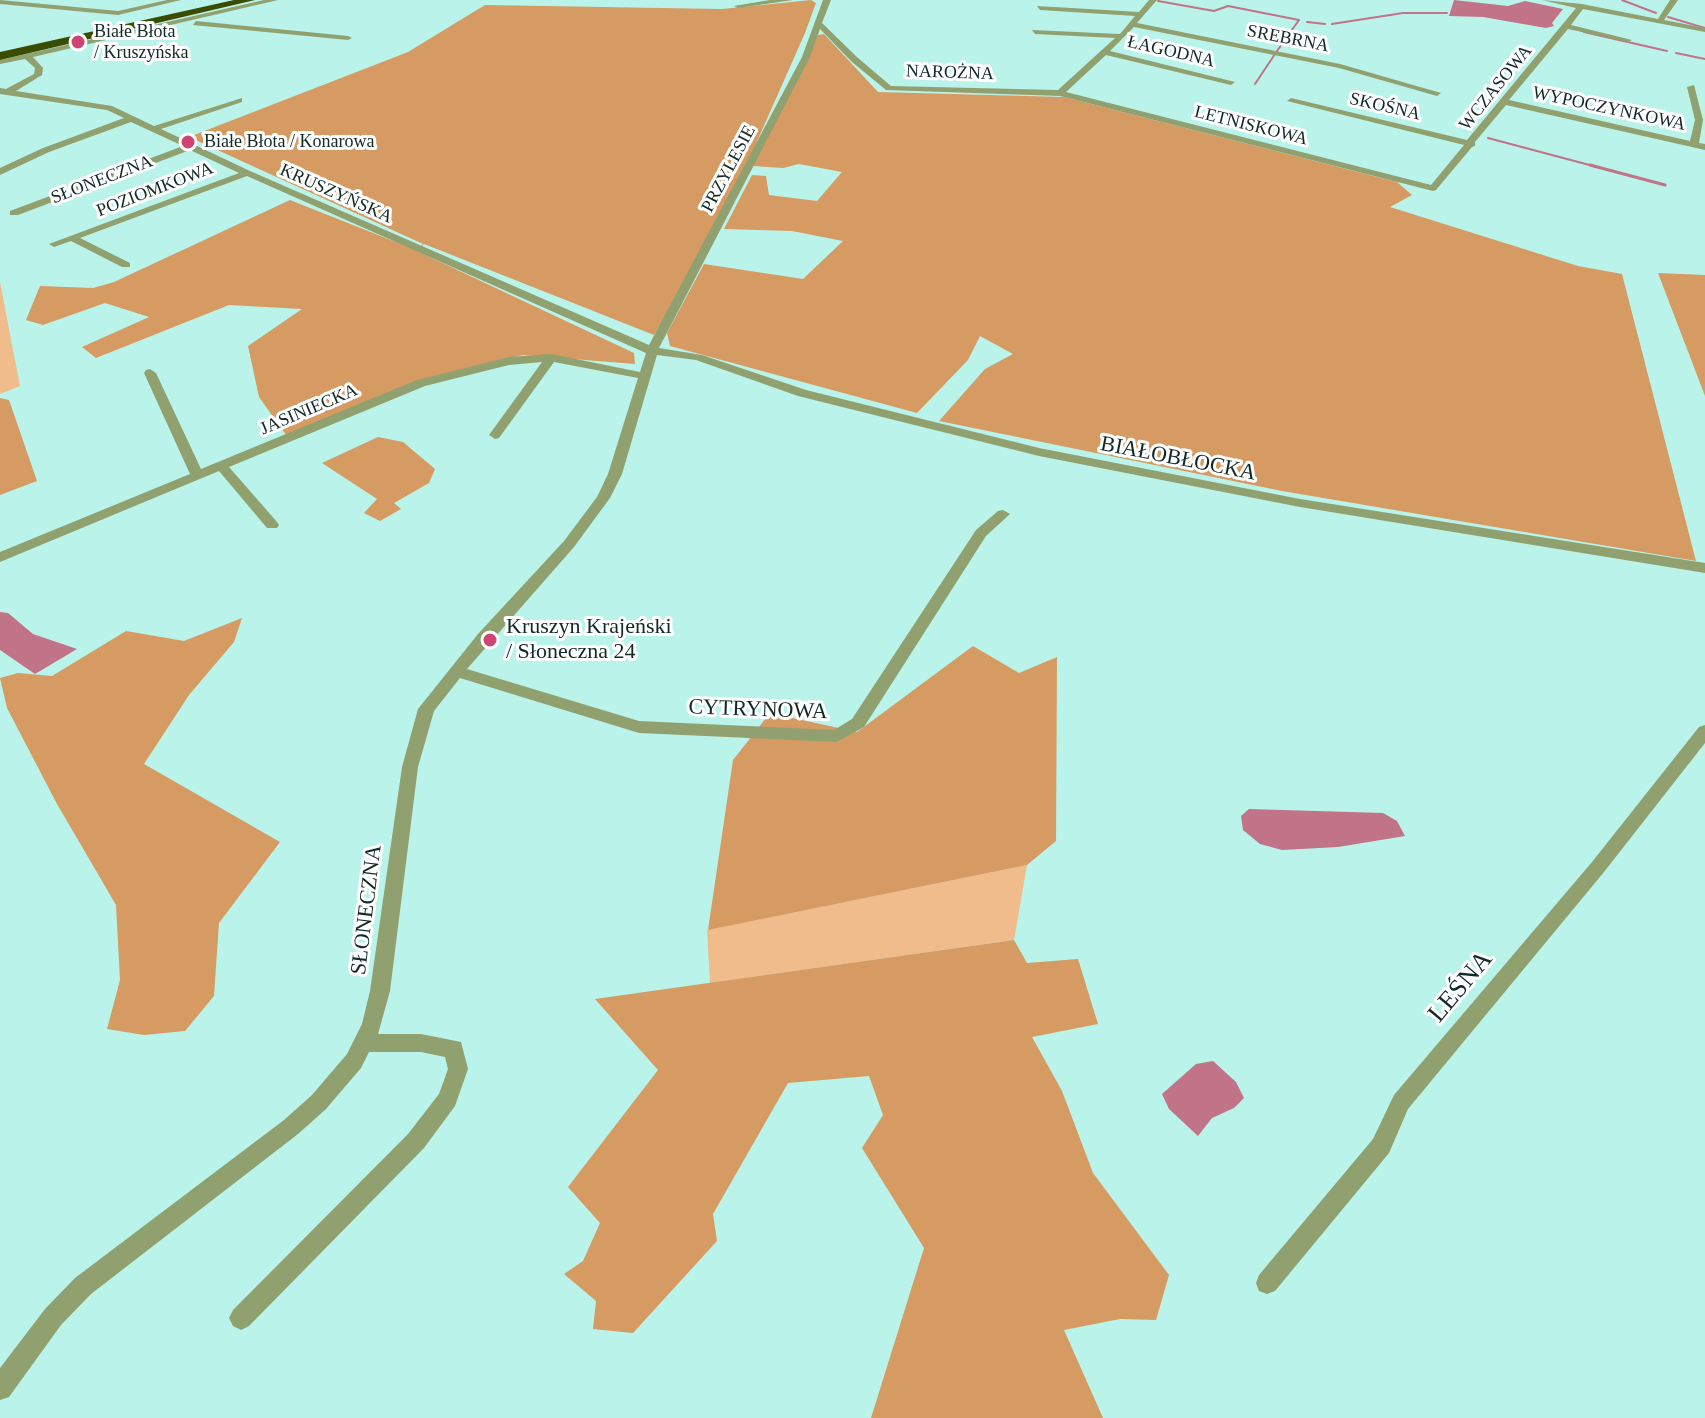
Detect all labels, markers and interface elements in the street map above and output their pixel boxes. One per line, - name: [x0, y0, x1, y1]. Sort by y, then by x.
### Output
- street label: SREBRNA: [1245, 20, 1331, 58]
- place label: Białe Błota / Kruszyńska: [94, 21, 188, 64]
- street label: ŁAGODNA: [1125, 31, 1217, 73]
- marker: Białe Błota / Kruszyńska: [69, 33, 87, 51]
- street label: WCZASOWA: [1455, 41, 1537, 135]
- street label: NAROŻNA: [906, 61, 994, 85]
- street label: WYPOCZYNKOWA: [1530, 82, 1688, 136]
- street label: SKOŚNA: [1347, 88, 1423, 126]
- street label: LETNISKOWA: [1192, 101, 1310, 151]
- street label: PRZYLESIE: [697, 122, 761, 216]
- place label: Białe Błota / Konarowa: [204, 131, 374, 153]
- marker: Białe Błota / Konarowa: [179, 133, 197, 151]
- street label: SŁONECZNA: [48, 151, 156, 209]
- street label: POZIOMKOWA: [94, 158, 216, 222]
- street label: KRUSZYŃSKA: [276, 160, 396, 228]
- street label: JASINIECKA: [257, 380, 361, 440]
- street label: BIAŁOBŁOCKA: [1098, 431, 1258, 487]
- place label: Kruszyn Krajeński / Słoneczna 24: [506, 614, 672, 666]
- marker: Kruszyn Krajeński / Słoneczna 24: [481, 631, 499, 649]
- street label: CYTRYNOWA: [688, 694, 828, 726]
- street label: SŁONECZNA: [346, 843, 388, 977]
- street label: LEŚNA: [1422, 945, 1500, 1029]

